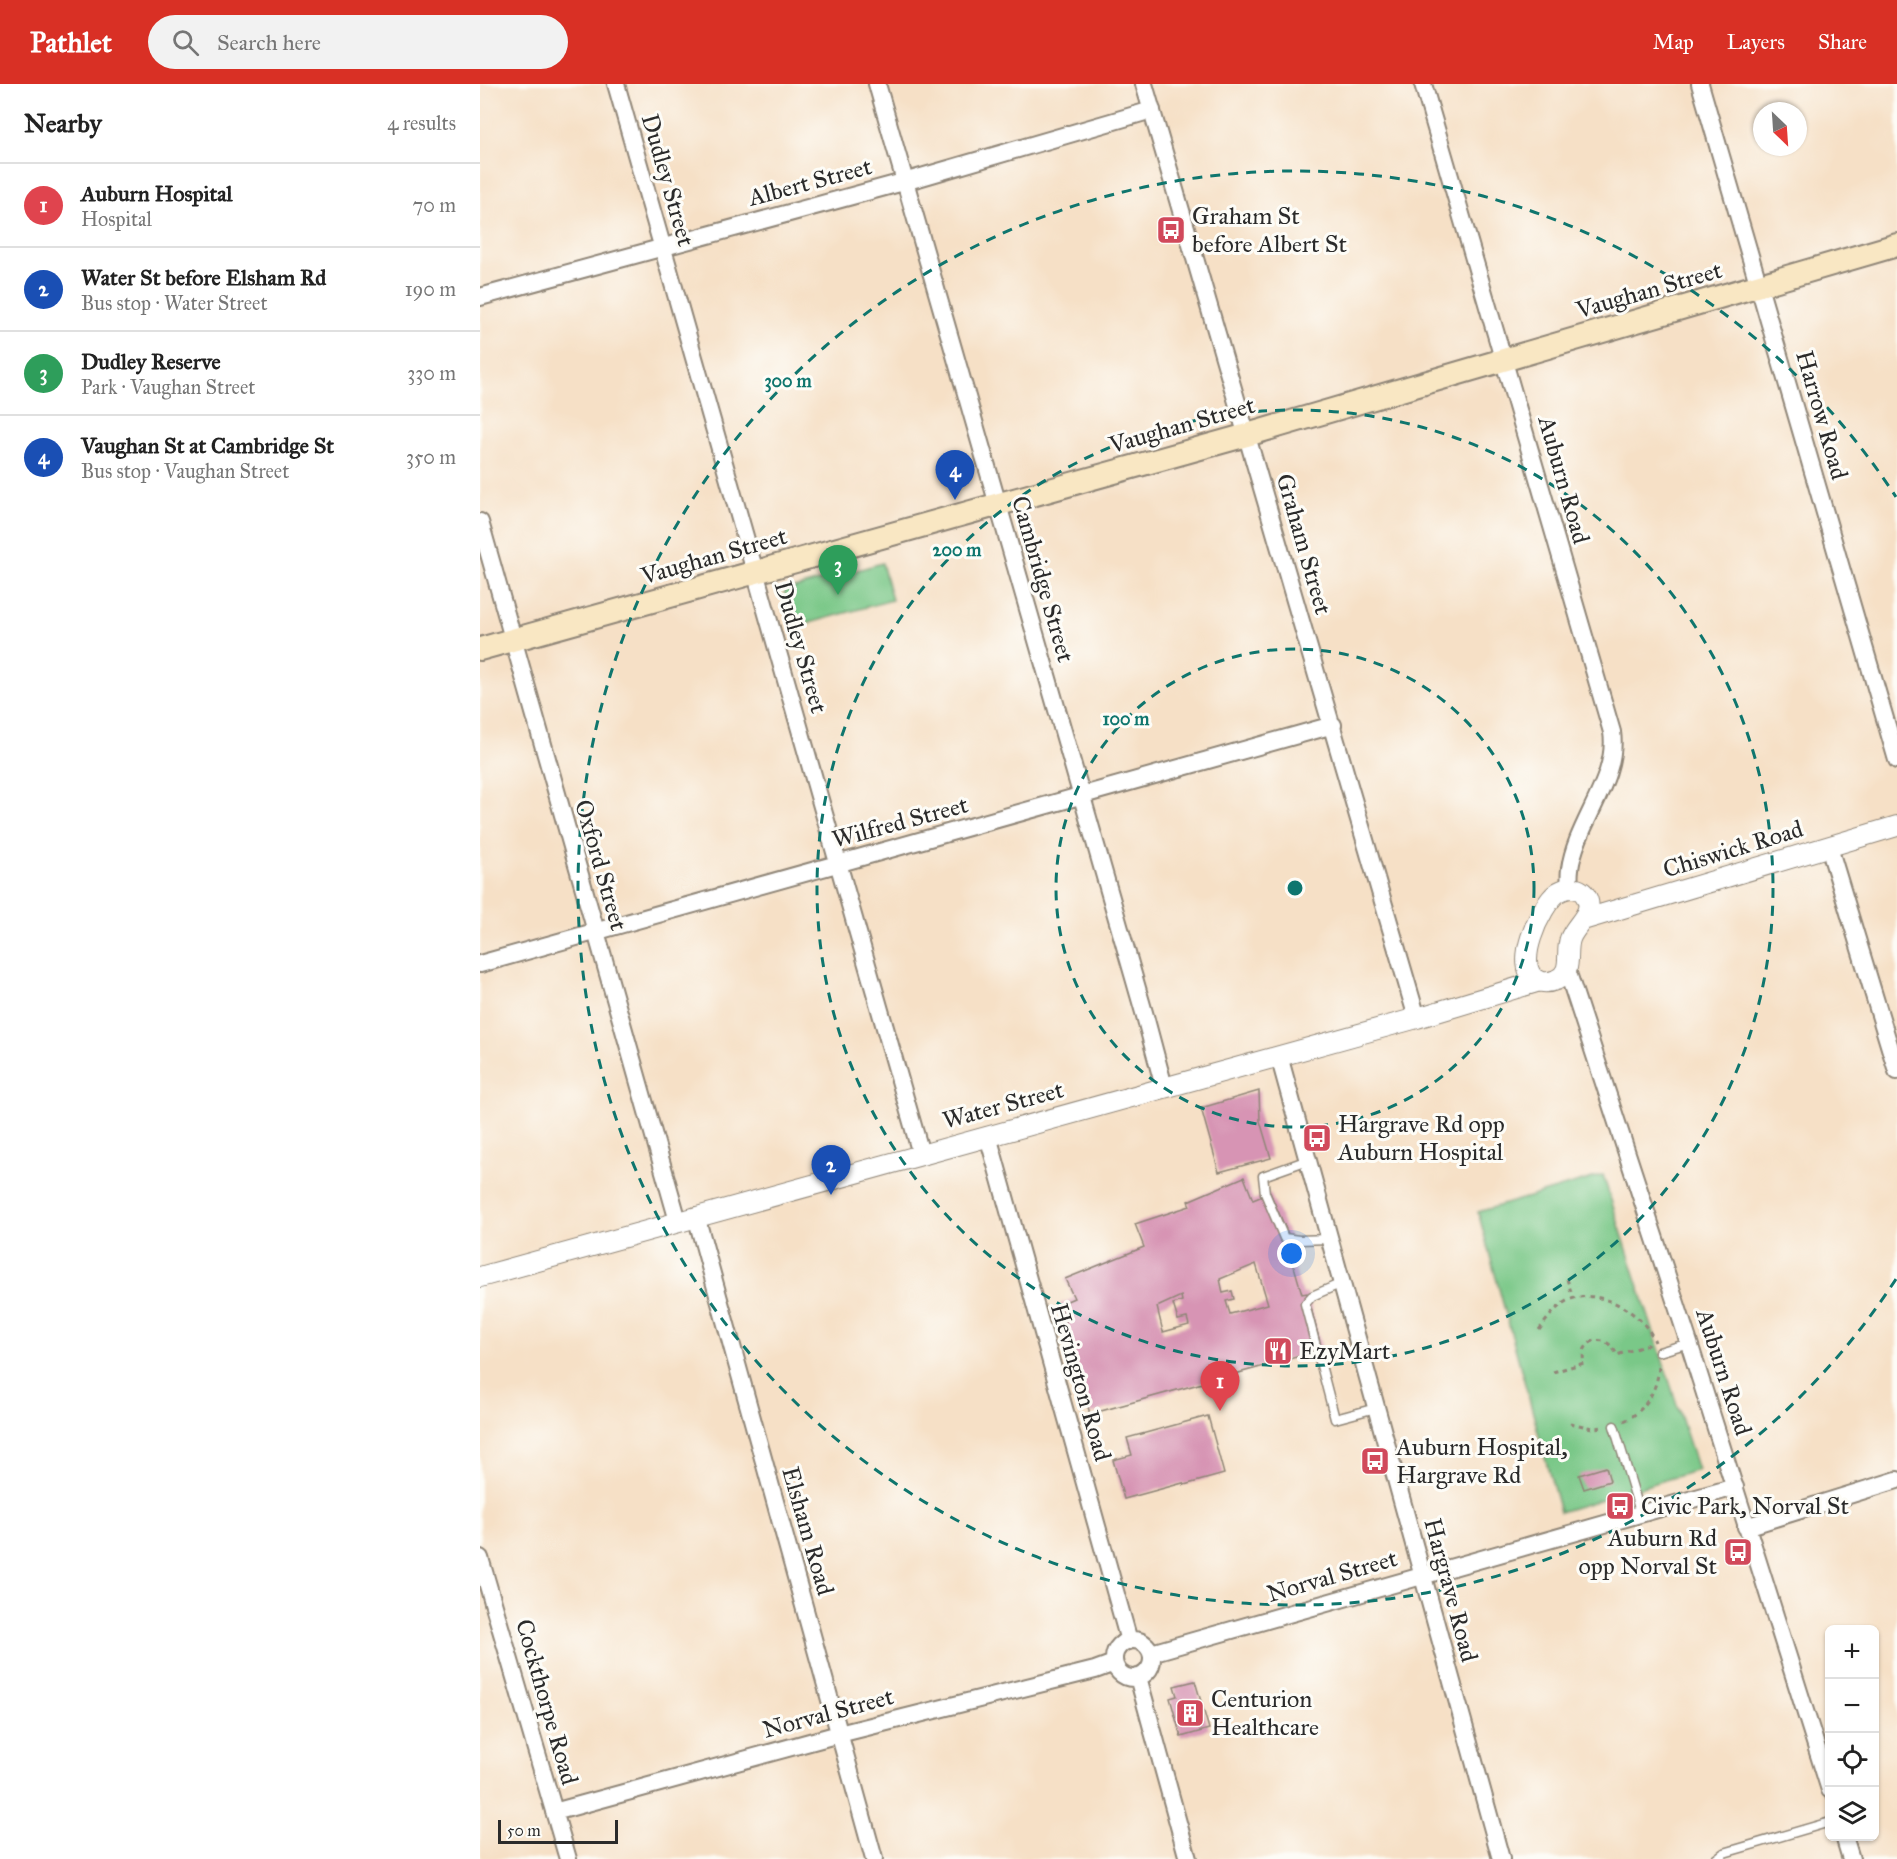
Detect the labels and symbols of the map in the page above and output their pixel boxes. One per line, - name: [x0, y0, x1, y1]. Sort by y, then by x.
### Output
- north arrow: [1753, 102, 1807, 156]
- street label: Dudley Street: [635, 110, 701, 250]
- street label: Albert Street: [744, 151, 876, 213]
- place label: Graham St before Albert St: [1192, 201, 1348, 259]
- bus stop icon: Graham St before Albert St: [1155, 214, 1187, 246]
- street label: Vaughan Street: [1572, 255, 1726, 325]
- street label: Harrow Road: [1789, 347, 1855, 483]
- text: 300 m: [764, 370, 812, 393]
- street label: Vaughan Street: [1105, 390, 1259, 460]
- street label: Auburn Road: [1531, 412, 1597, 547]
- pin: 4: [936, 450, 974, 500]
- street label: Graham Street: [1270, 470, 1339, 618]
- street label: Cambridge Street: [1005, 492, 1081, 666]
- street label: Vaughan Street: [637, 521, 791, 591]
- text: 200 m: [933, 539, 982, 561]
- pin: 3: [818, 546, 858, 595]
- street label: Dudley Street: [768, 577, 834, 717]
- text: 100 m: [1103, 708, 1150, 730]
- street label: Wilfred Street: [829, 789, 972, 855]
- street label: Oxford Street: [568, 796, 634, 934]
- street label: Chiswick Road: [1659, 813, 1807, 885]
- centre of rings: [1285, 878, 1305, 898]
- street label: Water Street: [939, 1074, 1067, 1136]
- place label: Hargrave Rd opp Auburn Hospital: [1337, 1109, 1505, 1167]
- bus stop icon: Hargrave Rd opp Auburn Hospital: [1301, 1122, 1333, 1154]
- pin: 2: [812, 1146, 850, 1195]
- your location: [1277, 1239, 1306, 1268]
- street label: Hevington Road: [1044, 1300, 1118, 1464]
- street label: Auburn Road: [1689, 1304, 1759, 1439]
- restaurant icon: EzyMart: [1262, 1335, 1294, 1367]
- place label: EzyMart: [1299, 1336, 1391, 1366]
- pin: 1: [1200, 1362, 1240, 1411]
- place label: Auburn Hospital, Hargrave Rd: [1395, 1432, 1568, 1490]
- bus stop icon: Auburn Hospital, Hargrave Rd: [1359, 1445, 1391, 1477]
- street label: Elsham Road: [775, 1463, 841, 1599]
- bus stop icon: Civic Park, Norval St: [1604, 1490, 1636, 1522]
- place label: Civic Park, Norval St: [1641, 1491, 1849, 1521]
- street label: Hargrave Road: [1417, 1515, 1485, 1665]
- place label: Auburn Rd opp Norval St: [1579, 1523, 1717, 1581]
- bus stop icon: Auburn Rd opp Norval St: [1722, 1536, 1754, 1568]
- street label: Norval Street: [1263, 1543, 1401, 1609]
- street label: Cockthorpe Road: [509, 1616, 585, 1788]
- street label: Norval Street: [759, 1681, 897, 1745]
- place label: Centurion Healthcare: [1211, 1684, 1319, 1742]
- building icon: Centurion Healthcare: [1174, 1697, 1206, 1729]
- scale bar: [498, 1817, 618, 1844]

